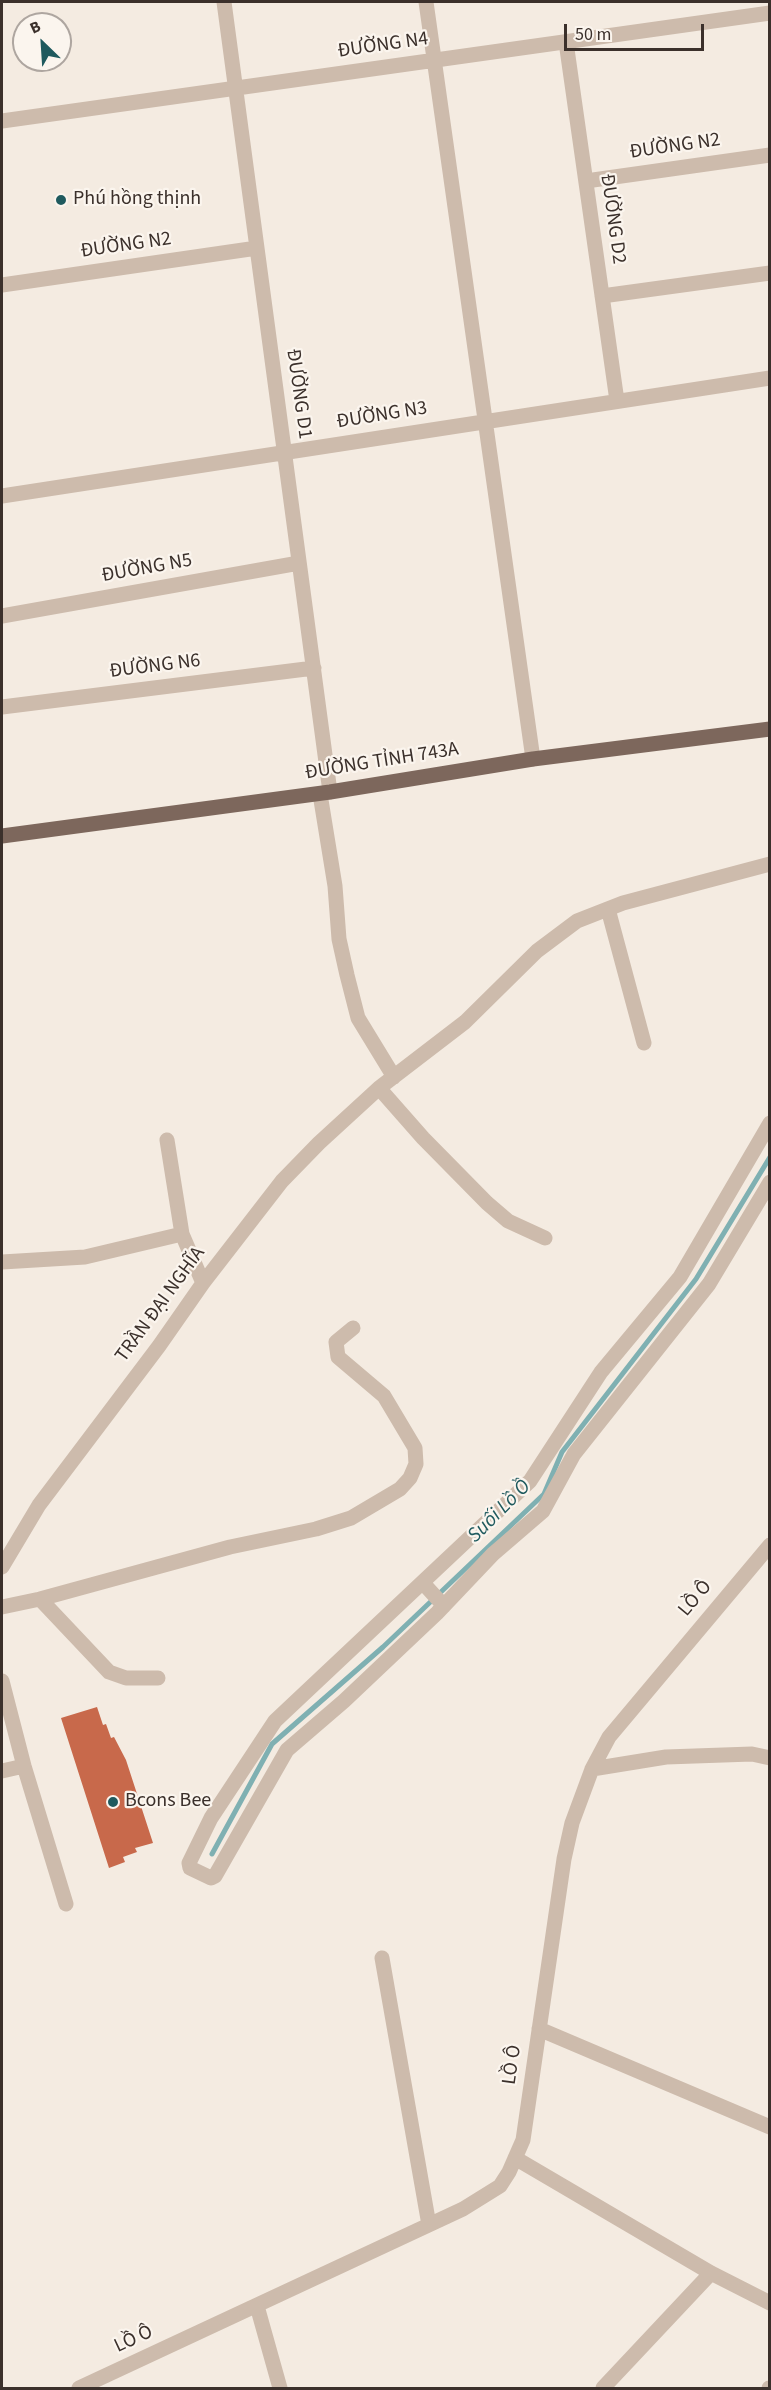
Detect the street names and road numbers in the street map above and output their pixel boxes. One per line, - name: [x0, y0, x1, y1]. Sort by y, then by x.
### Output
- street label: ĐƯỜNG N4: [336, 28, 430, 64]
- street label: ĐƯỜNG N2: [628, 129, 722, 165]
- street label: ĐƯỜNG D2: [594, 172, 630, 266]
- street label: ĐƯỜNG N2: [79, 228, 173, 264]
- street label: ĐƯỜNG D1: [280, 347, 316, 441]
- street label: ĐƯỜNG N3: [335, 397, 429, 435]
- street label: ĐƯỜNG N5: [100, 549, 194, 589]
- street label: ĐƯỜNG N6: [108, 650, 202, 684]
- street label: ĐƯỜNG TỈNH 743A: [304, 738, 460, 786]
- street label: TRẦN ĐẠI NGHĨA: [111, 1243, 211, 1367]
- street label: LỒ Ô: [674, 1576, 718, 1622]
- street label: LỒ Ô: [498, 2044, 528, 2086]
- street label: LỒ Ô: [111, 2321, 157, 2359]

